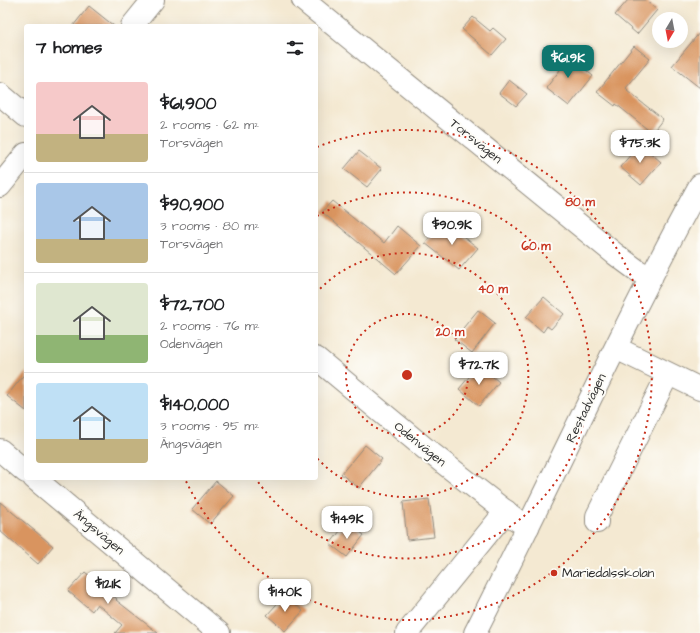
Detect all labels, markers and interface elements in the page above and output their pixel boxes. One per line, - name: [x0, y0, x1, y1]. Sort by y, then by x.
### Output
- north arrow: [652, 12, 688, 48]
- map controls: [652, 12, 688, 48]
- text: 7 homes: [36, 36, 102, 60]
- icon: filters: [284, 37, 306, 59]
- pin: $61.9K: [535, 45, 601, 79]
- text: $61.9K: [551, 49, 585, 67]
- text: $61,900: [160, 92, 216, 116]
- icon: home: [68, 98, 116, 146]
- street label: Torsvägen: [445, 114, 506, 169]
- text: 2 rooms · 62 m²: [160, 116, 259, 134]
- pin: $75.3K: [607, 130, 673, 164]
- text: Torsvägen: [160, 134, 223, 152]
- text: $75.3K: [620, 134, 660, 152]
- text: $90,900: [160, 193, 224, 217]
- text: 80 m: [565, 194, 595, 211]
- icon: home: [68, 199, 116, 247]
- pin: $90.9K: [419, 212, 485, 246]
- text: $90.9K: [432, 216, 472, 234]
- text: 3 rooms · 80 m²: [160, 217, 259, 235]
- text: Torsvägen: [160, 235, 223, 253]
- text: 60 m: [521, 238, 551, 255]
- text: 40 m: [478, 281, 509, 298]
- text: $72,700: [160, 293, 225, 317]
- icon: home: [68, 299, 116, 347]
- text: 2 rooms · 76 m²: [160, 317, 260, 335]
- text: 20 m: [435, 324, 465, 341]
- text: Odenvägen: [160, 335, 223, 353]
- pin: $72.7K: [446, 352, 512, 386]
- text: $72.7K: [459, 356, 499, 374]
- centre of rings: [400, 368, 414, 382]
- street label: Restadvägen: [561, 370, 612, 446]
- text: $140,000: [160, 393, 229, 417]
- icon: home: [68, 399, 116, 447]
- text: 3 rooms · 95 m²: [160, 417, 259, 435]
- street label: Odenvägen: [389, 417, 450, 472]
- text: Ängsvägen: [160, 435, 222, 453]
- street label: Ängsvägen: [69, 505, 129, 560]
- pin: $149K: [319, 506, 375, 540]
- text: $149K: [330, 510, 364, 528]
- place label: Mariedalsskolan: [562, 564, 655, 582]
- marker: Mariedalsskolan: [549, 568, 559, 578]
- pin: $121K: [80, 571, 136, 605]
- text: $121K: [95, 575, 121, 593]
- pin: $140K: [257, 579, 313, 613]
- text: $140K: [268, 583, 302, 601]

